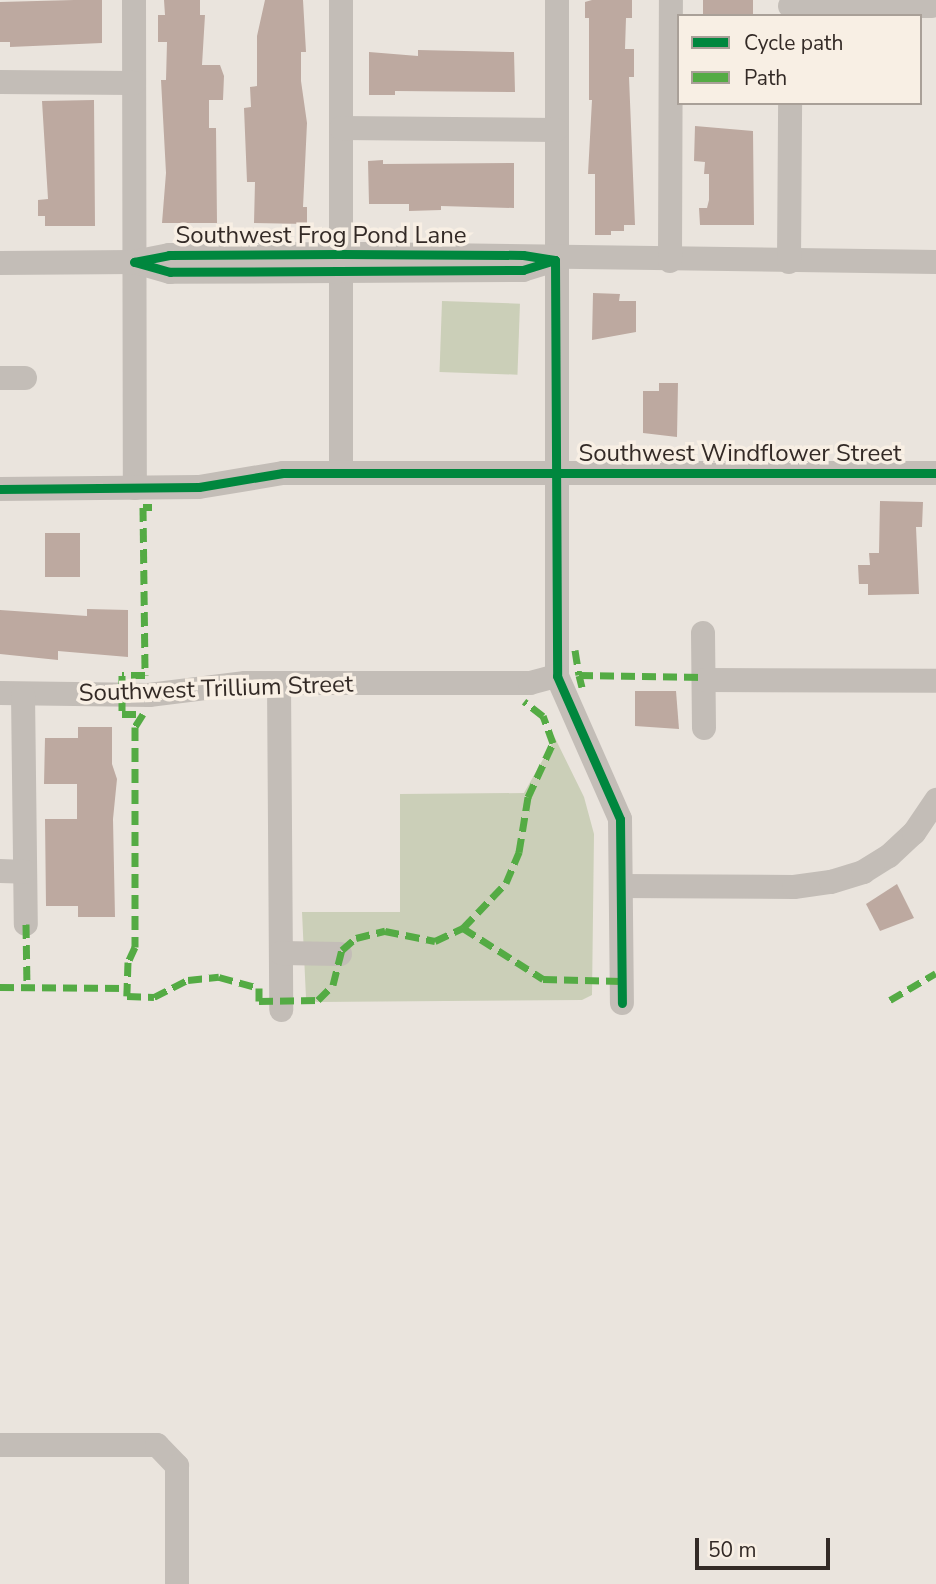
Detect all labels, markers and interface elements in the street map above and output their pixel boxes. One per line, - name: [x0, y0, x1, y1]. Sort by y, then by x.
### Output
- legend: [677, 14, 922, 105]
- text: Cycle path: [744, 29, 843, 57]
- text: Path: [744, 64, 787, 92]
- street label: Southwest Frog Pond Lane: [175, 222, 467, 250]
- street label: Southwest Windflower Street: [578, 440, 902, 468]
- street label: Southwest Trillium Street: [78, 670, 354, 708]
- scale bar: [698, 1524, 833, 1568]
- text: 50 m: [708, 1536, 757, 1564]

